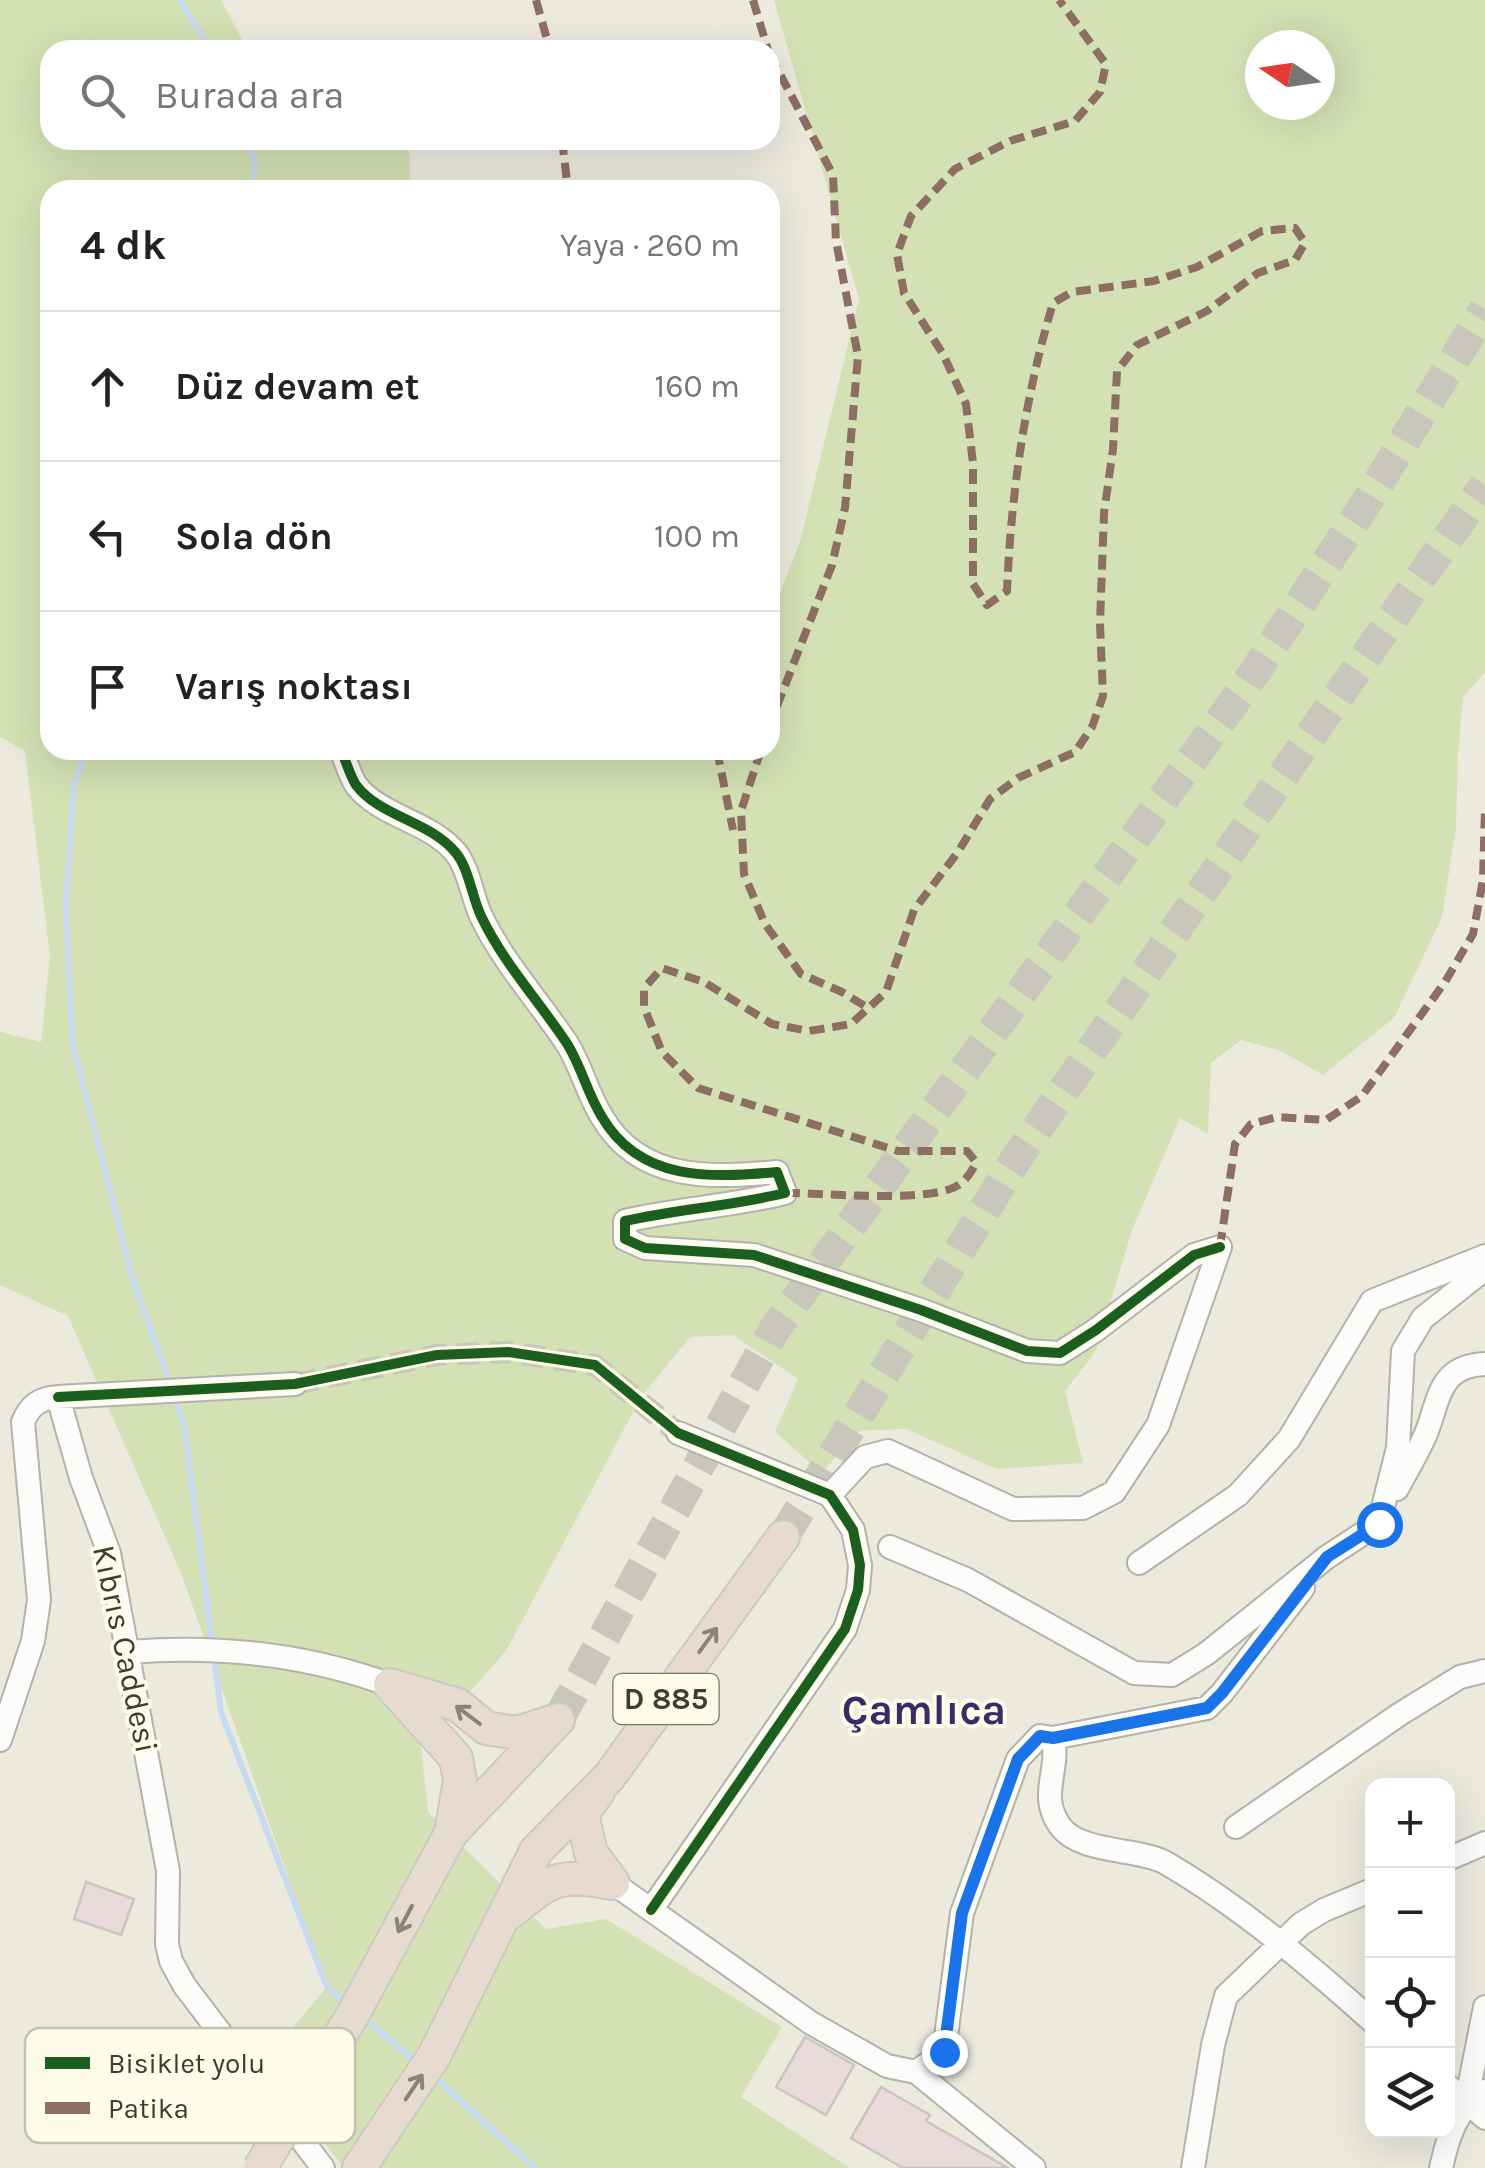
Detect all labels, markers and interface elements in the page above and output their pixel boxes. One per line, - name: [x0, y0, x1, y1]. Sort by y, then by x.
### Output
- north arrow: [1245, 30, 1335, 120]
- search box: [40, 40, 780, 150]
- icon: search: [75, 68, 130, 123]
- text: Burada ara: [155, 73, 344, 118]
- text: 4 dk: [80, 220, 166, 270]
- text: Yaya · 260 m: [560, 227, 740, 264]
- icon: ahead: [80, 359, 135, 414]
- text: Düz devam et: [175, 364, 420, 409]
- text: 160 m: [655, 368, 740, 405]
- icon: left: [80, 509, 135, 564]
- text: Sola dön: [175, 514, 333, 559]
- text: 100 m: [654, 518, 740, 555]
- icon: arrive: [80, 659, 135, 714]
- text: Varış noktası: [175, 664, 413, 709]
- route start: [1357, 1502, 1403, 1548]
- street label: Kıbrıs Caddesi: [85, 1542, 165, 1756]
- one-way arrow: [697, 1627, 718, 1655]
- road number: D 885: [614, 1674, 718, 1724]
- district label: Çamlıca: [842, 1685, 1006, 1735]
- one-way arrow: [455, 1704, 482, 1725]
- map controls: [1365, 1778, 1455, 2138]
- button: +: [1365, 1778, 1455, 1868]
- button: −: [1365, 1868, 1455, 1958]
- one-way arrow: [394, 1904, 414, 1933]
- button: locate: [1365, 1958, 1455, 2048]
- legend: [25, 2028, 355, 2143]
- route end: [922, 2030, 968, 2076]
- text: Bisiklet yolu: [108, 2047, 265, 2080]
- button: layers: [1365, 2048, 1455, 2138]
- one-way arrow: [403, 2074, 424, 2102]
- text: Patika: [108, 2092, 189, 2125]

